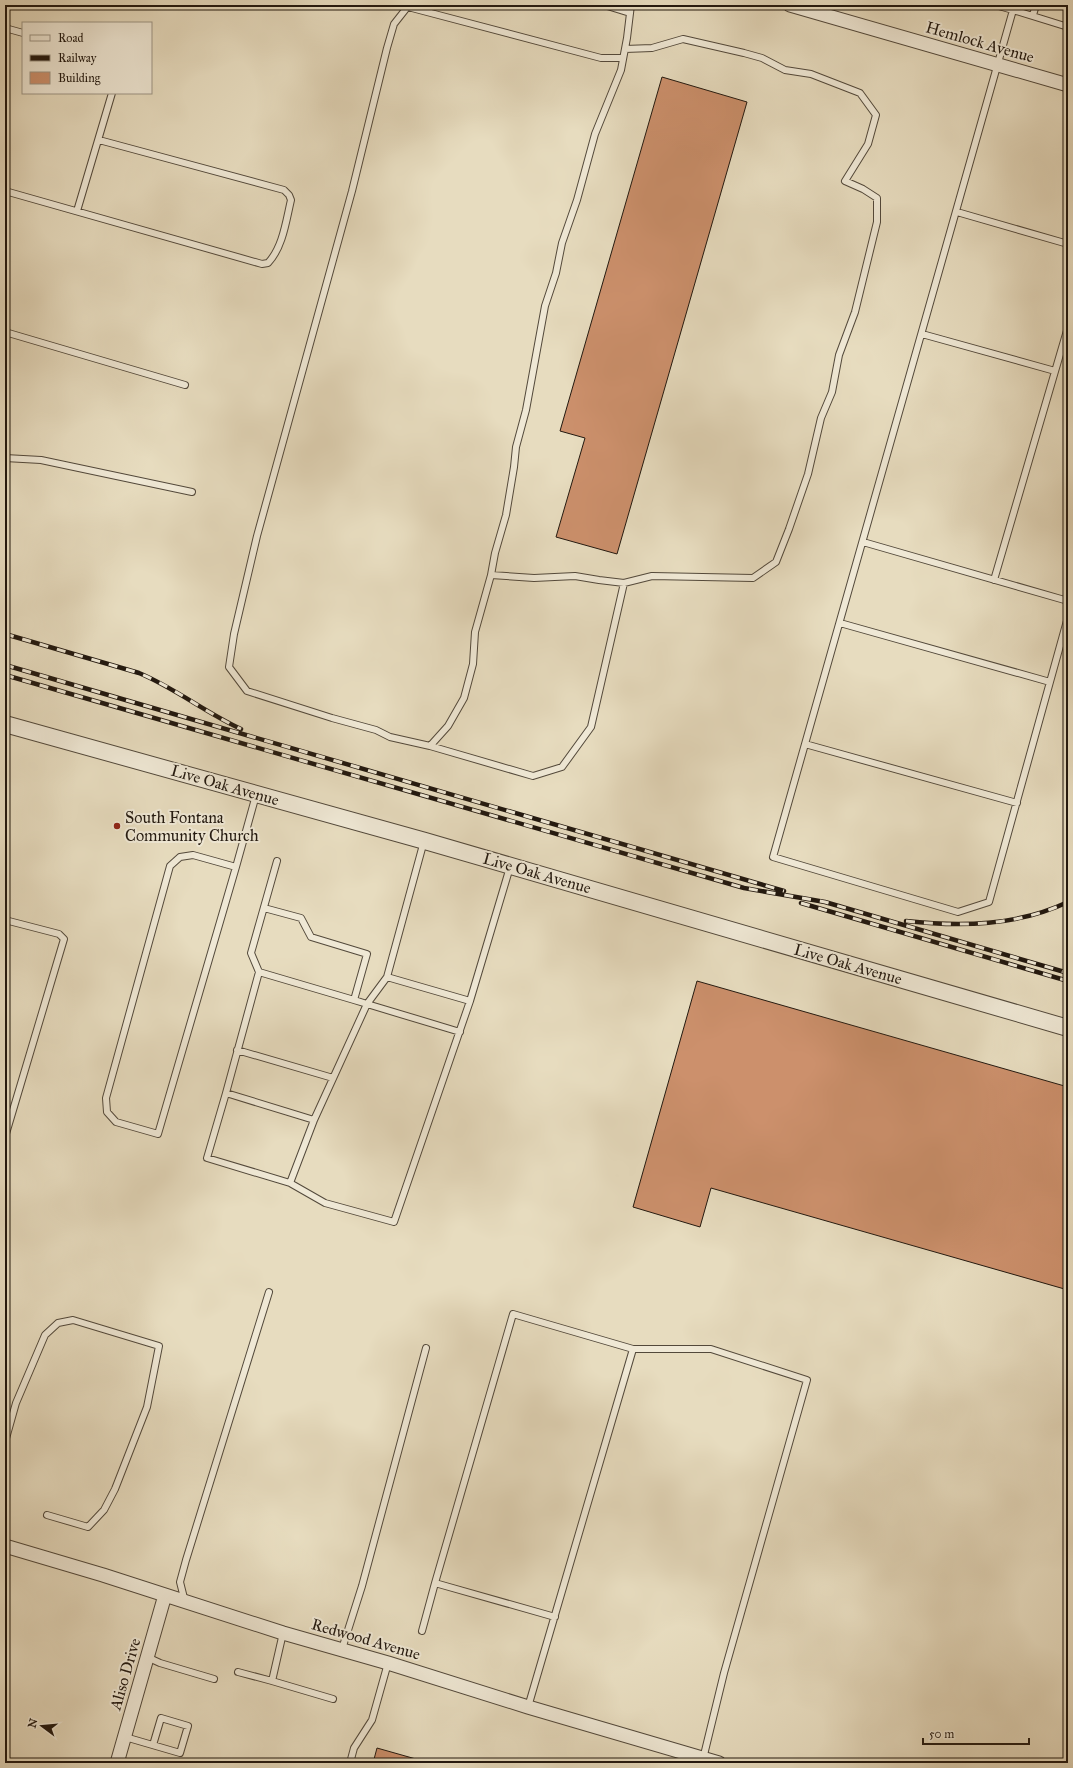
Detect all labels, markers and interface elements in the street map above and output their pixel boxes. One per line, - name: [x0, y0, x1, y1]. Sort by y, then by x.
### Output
- street label: Hemlock Avenue: [924, 17, 1037, 67]
- legend: [22, 22, 152, 94]
- text: Road: [58, 31, 84, 45]
- text: Railway: [58, 51, 97, 65]
- text: Building: [58, 71, 101, 86]
- street label: Live Oak Avenue: [169, 761, 282, 810]
- place label: South Fontana Community Church: [125, 808, 259, 845]
- marker: South Fontana Community Church: [112, 821, 122, 831]
- street label: Live Oak Avenue: [481, 849, 594, 898]
- street label: Live Oak Avenue: [792, 940, 905, 989]
- street label: Redwood Avenue: [310, 1614, 423, 1664]
- street label: Aliso Drive: [105, 1636, 144, 1713]
- north arrow: [22, 1706, 62, 1746]
- text: N: [25, 1716, 41, 1730]
- scale bar: [923, 1720, 1029, 1746]
- text: 50 m: [929, 1727, 954, 1741]

